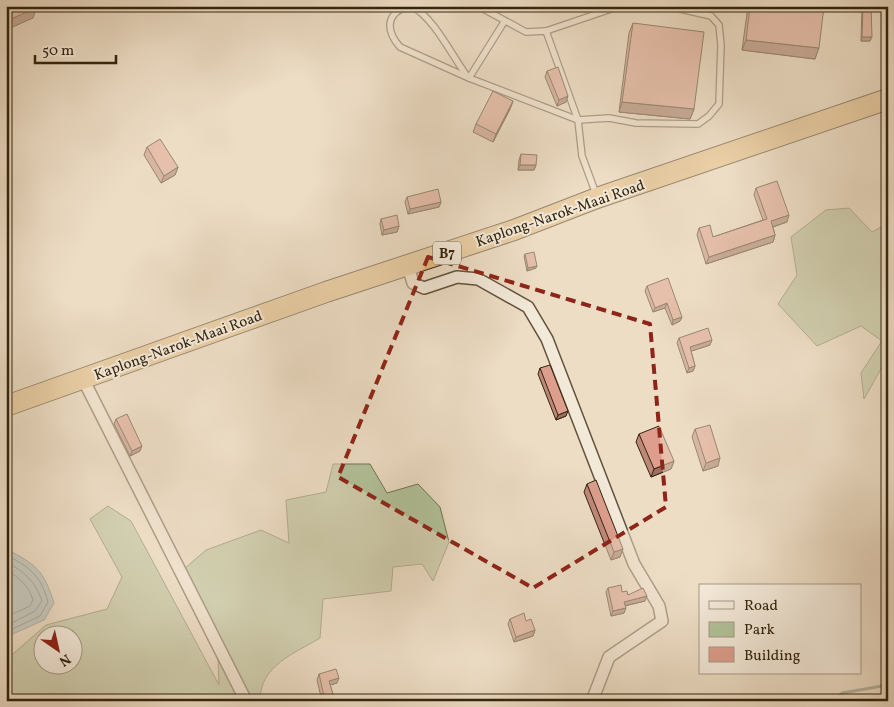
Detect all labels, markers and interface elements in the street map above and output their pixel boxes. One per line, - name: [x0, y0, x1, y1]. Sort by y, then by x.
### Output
- scale bar: [35, 32, 116, 64]
- text: 50 m: [42, 41, 74, 62]
- street label: Kaplong-Narok-Maai Road: [473, 176, 648, 253]
- road number: B7: [433, 242, 461, 264]
- street label: Kaplong-Narok-Maai Road: [91, 306, 266, 387]
- legend: [699, 584, 862, 674]
- text: Road: [744, 596, 778, 617]
- text: Park: [744, 620, 775, 641]
- north arrow: [32, 624, 82, 674]
- text: Building: [744, 646, 801, 667]
- text: N: [55, 649, 74, 670]

